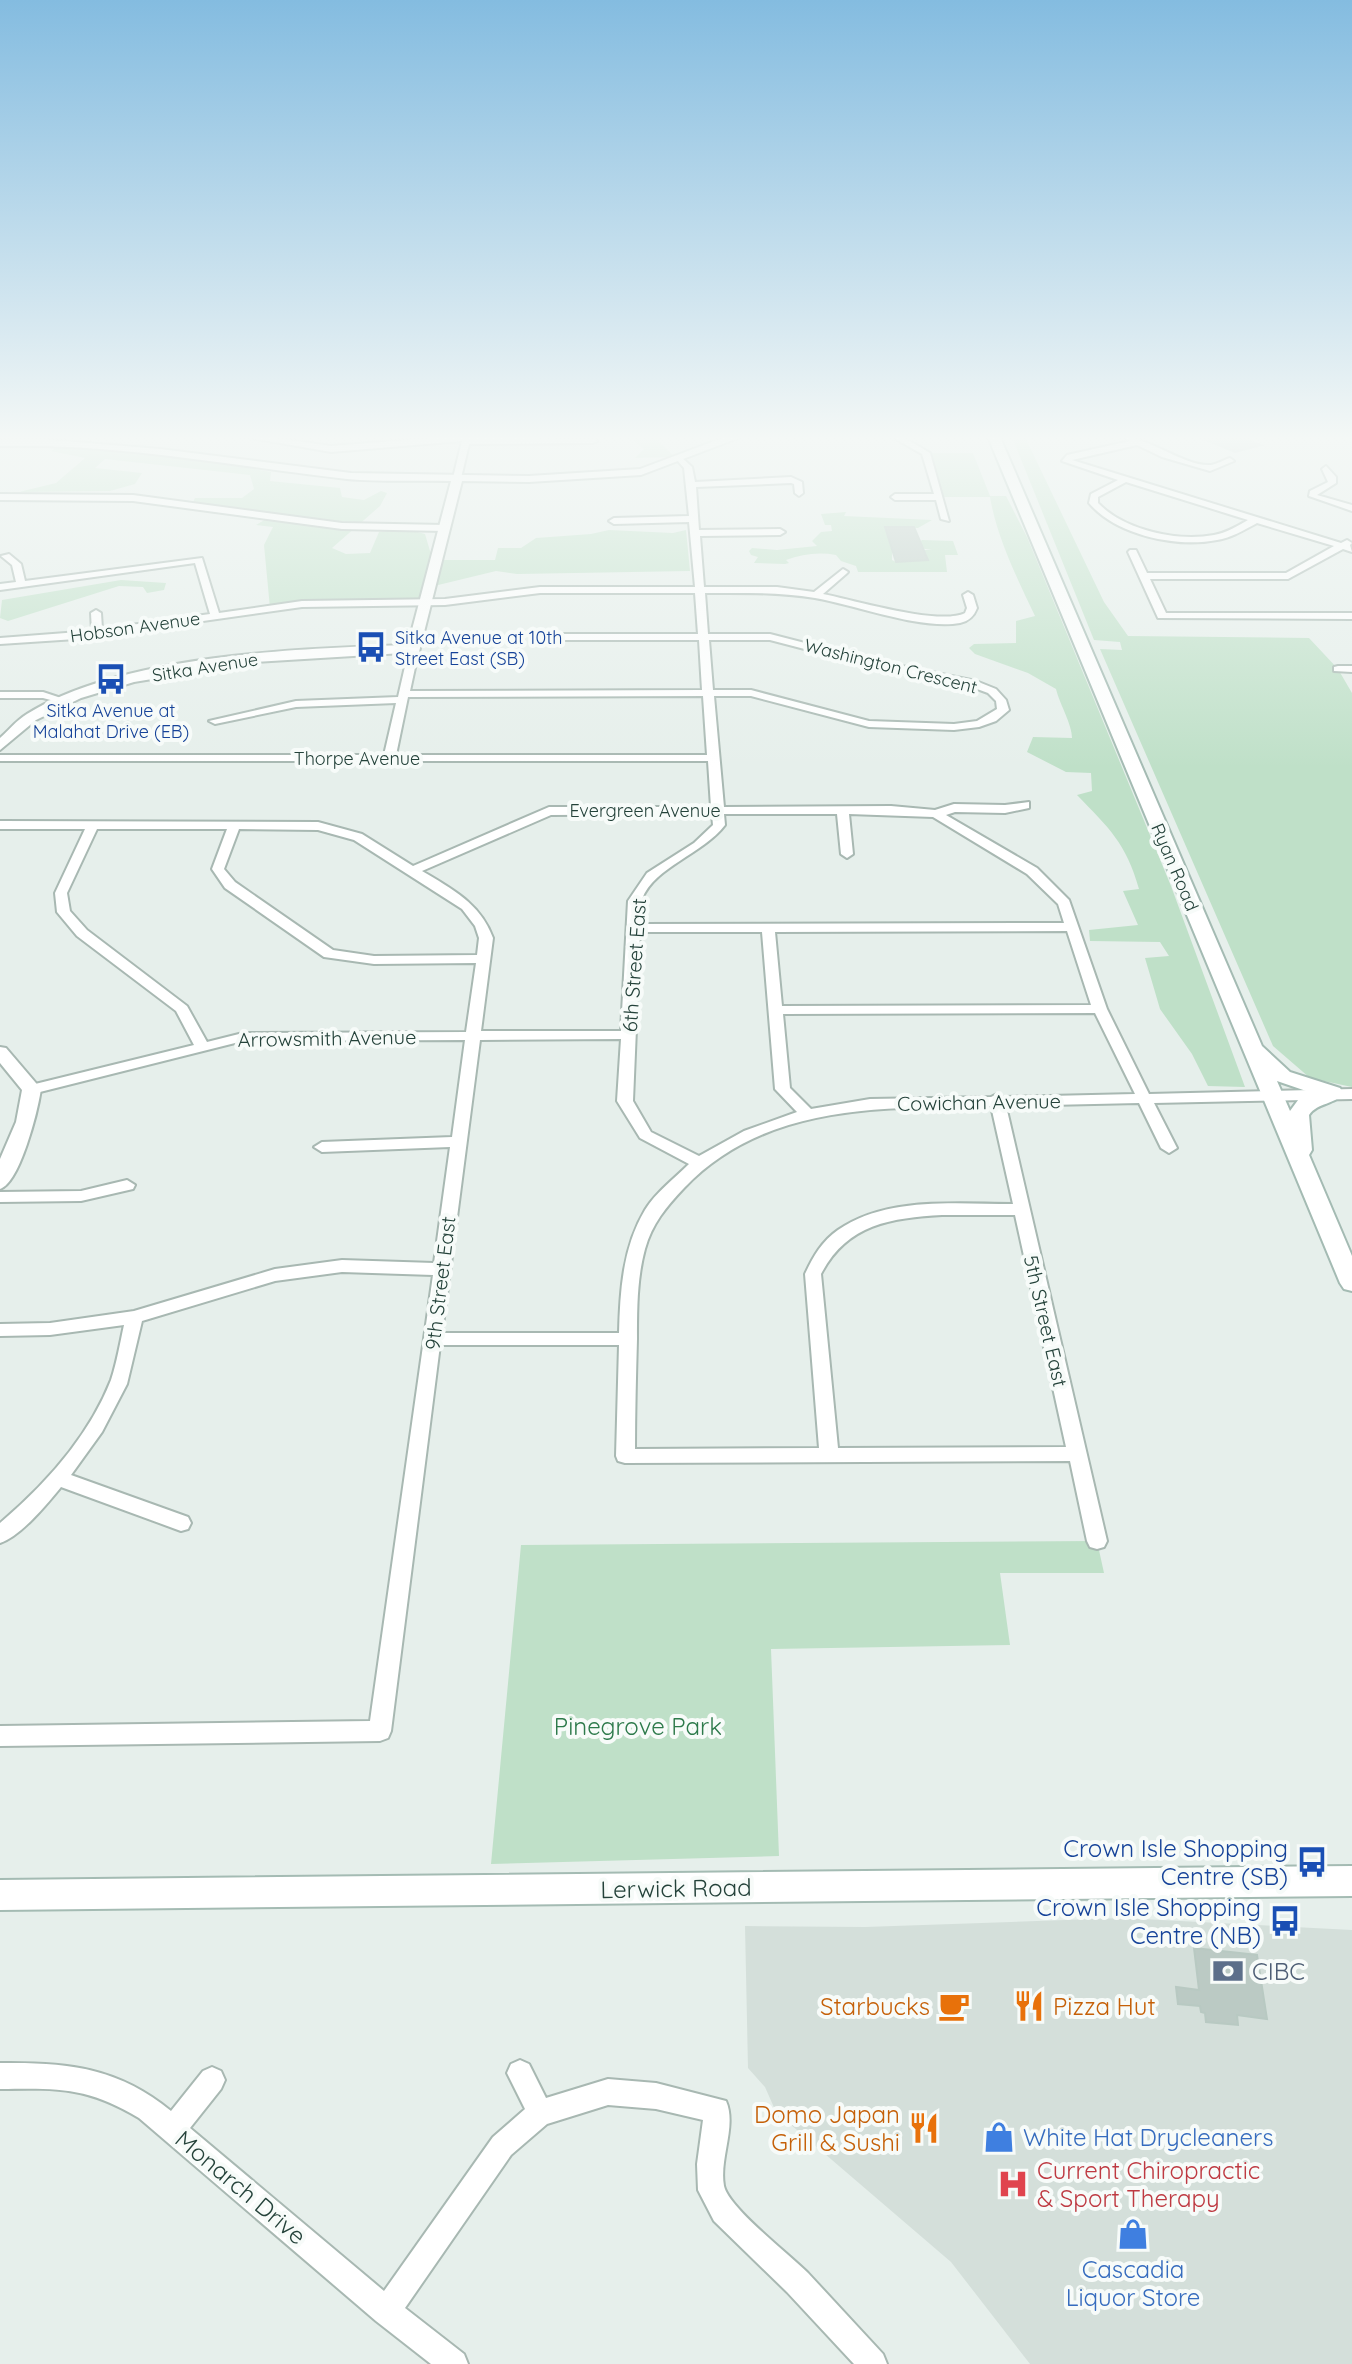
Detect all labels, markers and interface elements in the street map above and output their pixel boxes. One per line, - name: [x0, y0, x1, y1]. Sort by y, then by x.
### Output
- street label: Hobson Avenue: [69, 607, 201, 647]
- place label: Sitka Avenue at 10th Street East (SB): [395, 626, 563, 670]
- bus stop icon: Sitka Avenue at 10th Street East (SB): [354, 630, 388, 664]
- street label: Washington Crescent: [802, 633, 980, 699]
- street label: Sitka Avenue: [150, 647, 260, 687]
- bus stop icon: Sitka Avenue at Malahat Drive (EB): [94, 662, 128, 696]
- place label: Sitka Avenue at Malahat Drive (EB): [33, 699, 189, 743]
- street label: Thorpe Avenue: [294, 747, 420, 770]
- street label: Evergreen Avenue: [569, 799, 721, 822]
- street label: Ryan Road: [1146, 820, 1204, 914]
- street label: 6th Street East: [617, 897, 651, 1033]
- street label: Arrowsmith Avenue: [237, 1024, 417, 1052]
- street label: Cowichan Avenue: [897, 1088, 1061, 1116]
- street label: 9th Street East: [419, 1215, 461, 1351]
- street label: 5th Street East: [1019, 1253, 1073, 1389]
- park label: Pinegrove Park: [554, 1711, 722, 1741]
- place label: Crown Isle Shopping Centre (SB): [1063, 1833, 1288, 1891]
- bus stop icon: Crown Isle Shopping Centre (SB): [1295, 1845, 1329, 1879]
- street label: Lerwick Road: [600, 1872, 752, 1904]
- place label: Crown Isle Shopping Centre (NB): [1036, 1892, 1261, 1950]
- bus stop icon: Crown Isle Shopping Centre (NB): [1268, 1904, 1302, 1938]
- bank icon: CIBC: [1211, 1954, 1245, 1988]
- place label: CIBC: [1252, 1956, 1305, 1986]
- cafe icon: Starbucks: [937, 1989, 971, 2023]
- restaurant icon: Pizza Hut: [1012, 1989, 1046, 2023]
- place label: Starbucks: [820, 1991, 930, 2021]
- place label: Pizza Hut: [1053, 1991, 1156, 2021]
- place label: Domo Japan Grill & Sushi: [754, 2099, 900, 2157]
- restaurant icon: Domo Japan Grill & Sushi: [907, 2111, 941, 2145]
- shop icon: White Hat Drycleaners: [982, 2120, 1016, 2154]
- place label: White Hat Drycleaners: [1023, 2122, 1273, 2152]
- street label: Monarch Drive: [169, 2123, 313, 2251]
- place label: Current Chiropractic & Sport Therapy: [1037, 2155, 1260, 2213]
- hospital icon: Current Chiropractic & Sport Therapy: [996, 2167, 1030, 2201]
- shop icon: Cascadia Liquor Store: [1116, 2217, 1150, 2251]
- place label: Cascadia Liquor Store: [1066, 2254, 1200, 2312]

